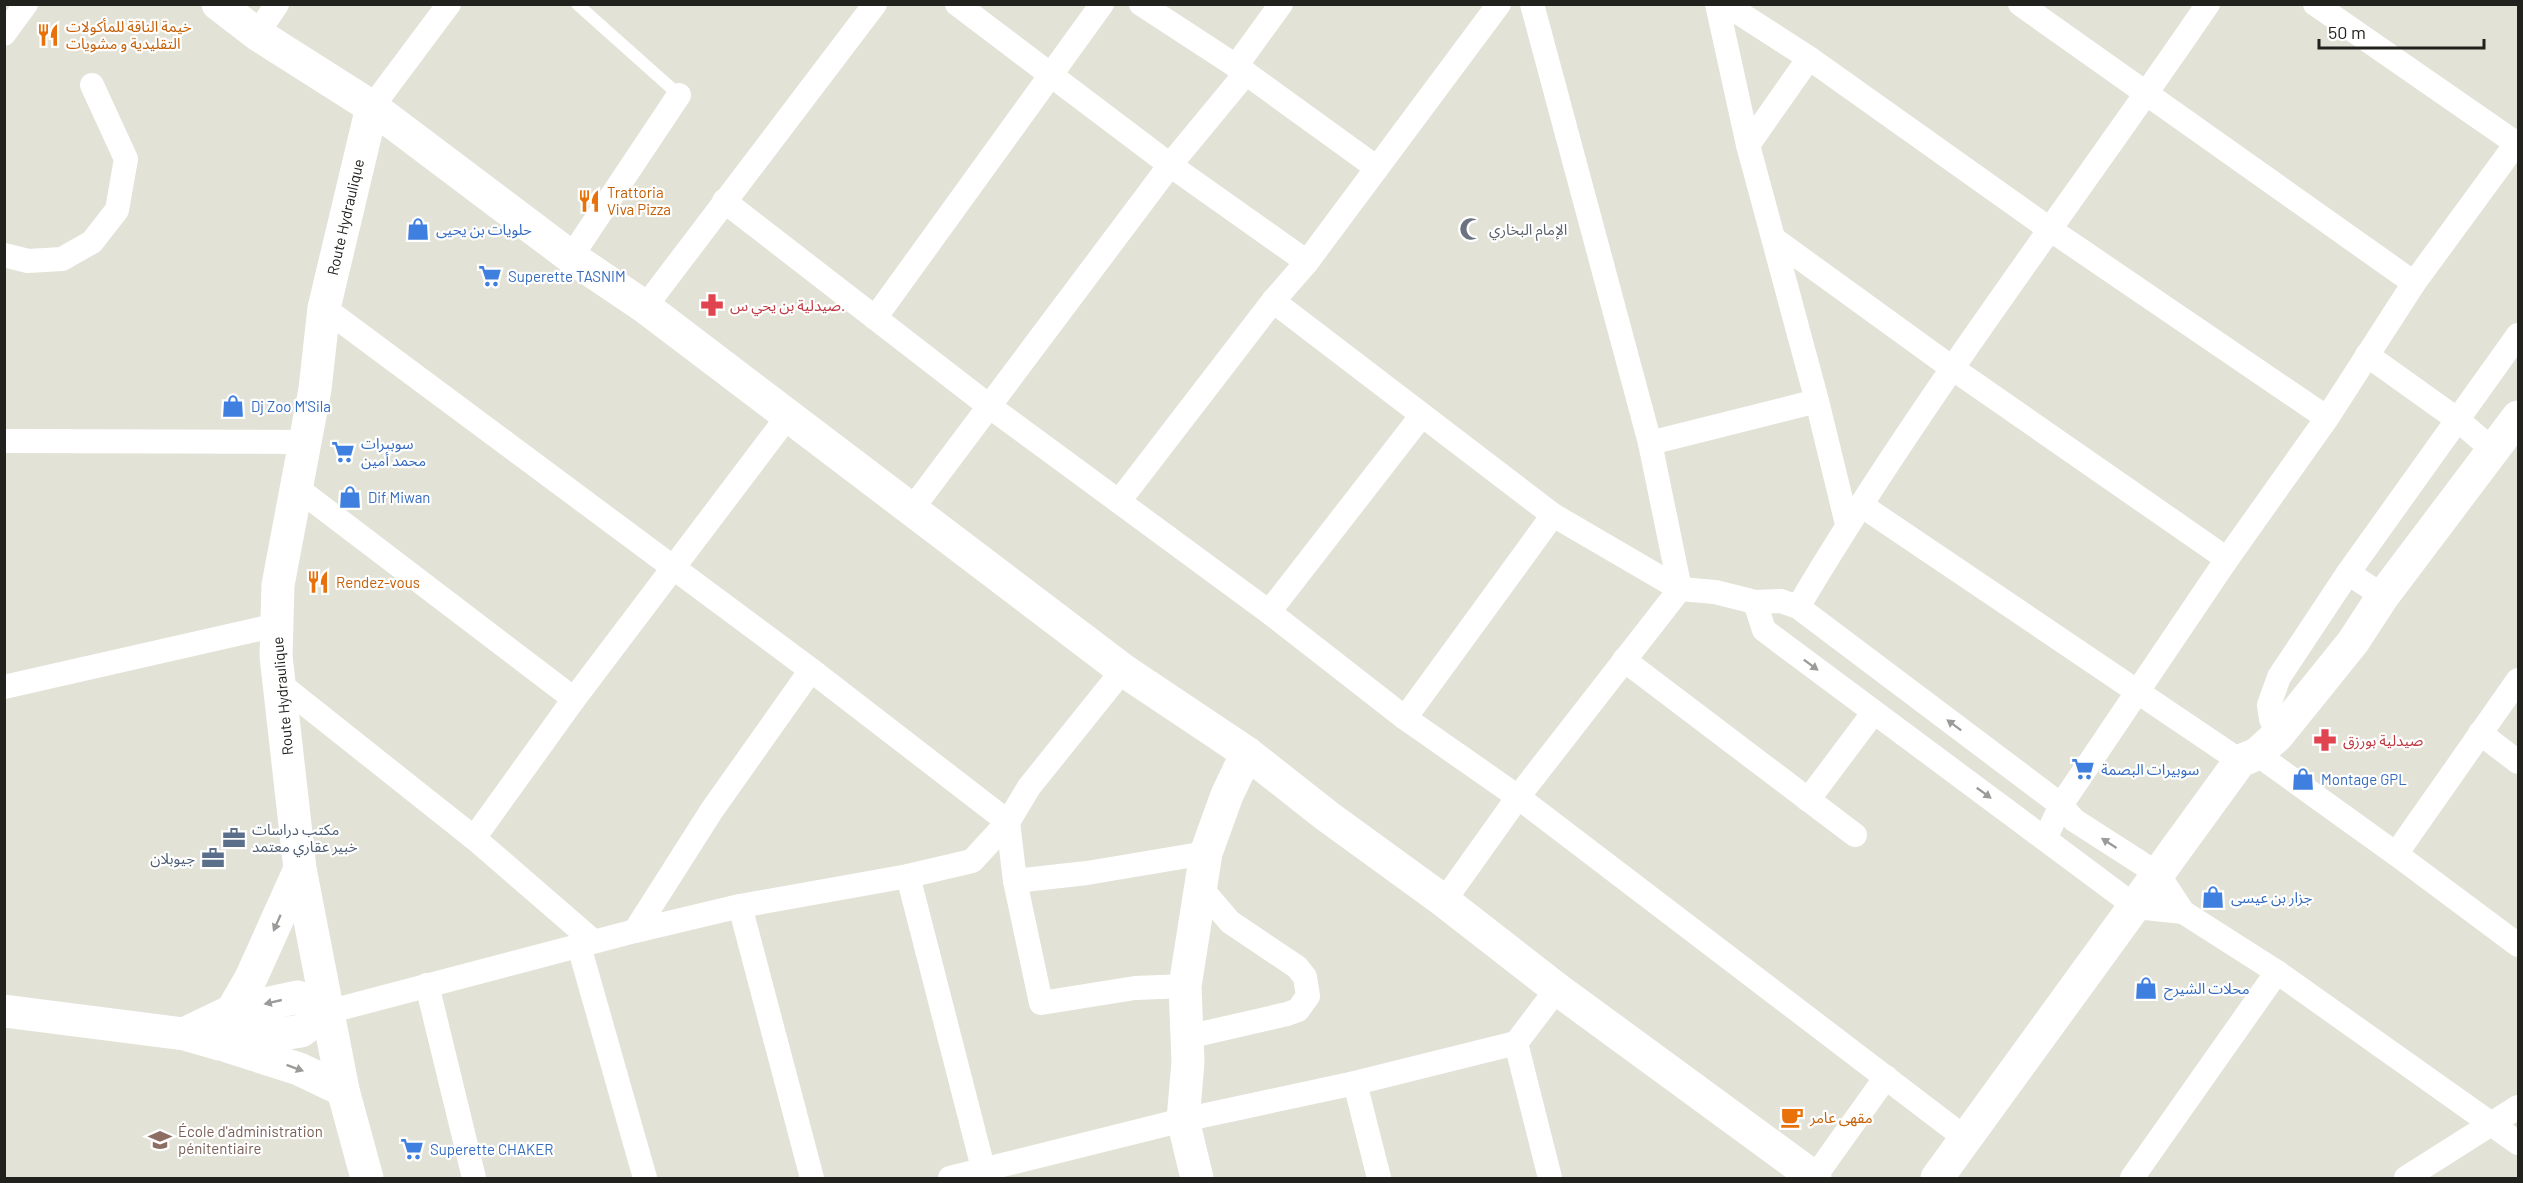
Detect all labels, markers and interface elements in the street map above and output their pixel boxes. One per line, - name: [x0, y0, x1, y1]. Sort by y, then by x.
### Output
- scale bar: [2319, 12, 2484, 50]
- place label: خيمة الناقة للمأكولات التقليدية و مشويات: [66, 17, 192, 53]
- text: 50 m: [2328, 21, 2366, 43]
- restaurant icon: خيمة الناقة للمأكولات التقليدية و مشويات: [35, 22, 61, 48]
- street label: Route Hydraulique: [323, 157, 367, 277]
- place label: Trattoria Viva Pizza: [607, 183, 671, 218]
- restaurant icon: Trattoria Viva Pizza: [576, 188, 602, 214]
- shop icon: حلويات بن يحيى: [405, 216, 431, 242]
- mosque icon: الإمام البخاري: [1458, 216, 1484, 242]
- place label: حلويات بن يحيى: [436, 220, 532, 239]
- place label: الإمام البخاري: [1489, 220, 1567, 241]
- supermarket icon: Superette TASNIM: [477, 263, 503, 289]
- place label: Superette TASNIM: [508, 267, 626, 285]
- pharmacy icon: صيدلية بن يحي س.: [699, 292, 725, 318]
- place label: صيدلية بن يحي س.: [730, 296, 845, 317]
- shop icon: Dj Zoo M'Sila: [220, 393, 246, 419]
- place label: Dj Zoo M'Sila: [251, 397, 331, 415]
- place label: سوبيرات محمد أمين: [361, 434, 426, 470]
- supermarket icon: سوبيرات محمد أمين: [330, 439, 356, 465]
- shop icon: Dif Miwan: [337, 484, 363, 510]
- place label: Dif Miwan: [368, 488, 430, 506]
- restaurant icon: Rendez-vous: [305, 569, 331, 595]
- place label: Rendez-vous: [336, 573, 420, 591]
- street label: Route Hydraulique: [268, 636, 296, 756]
- one-way arrow: [1803, 658, 1818, 670]
- one-way arrow: [1947, 719, 1962, 731]
- pharmacy icon: صيدلية بورزق: [2312, 727, 2338, 753]
- place label: صيدلية بورزق: [2343, 731, 2423, 750]
- supermarket icon: سوبيرات البصمة: [2070, 756, 2096, 782]
- place label: سوبيرات البصمة: [2101, 760, 2200, 779]
- shop icon: Montage GPL: [2290, 766, 2316, 792]
- place label: Montage GPL: [2321, 770, 2407, 788]
- one-way arrow: [1977, 787, 1992, 799]
- place label: مكتب دراسات خبير عقاري معتمد: [252, 820, 358, 858]
- office icon: مكتب دراسات خبير عقاري معتمد: [221, 825, 247, 851]
- one-way arrow: [2100, 837, 2117, 848]
- office icon: جيوبلان: [200, 845, 226, 871]
- place label: جيوبلان: [150, 849, 195, 868]
- shop icon: جزار بن عيسى: [2200, 884, 2226, 910]
- place label: جزار بن عيسى: [2231, 888, 2313, 907]
- one-way arrow: [272, 914, 281, 931]
- shop icon: محلات الشيرح: [2133, 975, 2159, 1001]
- place label: محلات الشيرح: [2164, 979, 2250, 1001]
- one-way arrow: [264, 998, 283, 1008]
- one-way arrow: [286, 1064, 304, 1074]
- cafe icon: مقهى عامر: [1779, 1104, 1805, 1130]
- place label: مقهى عامر: [1809, 1108, 1873, 1127]
- place label: École d'administration pénitentiaire: [178, 1122, 323, 1157]
- school or university icon: École d'administration pénitentiaire: [147, 1127, 173, 1153]
- supermarket icon: Superette CHAKER: [399, 1136, 425, 1162]
- place label: Superette CHAKER: [430, 1140, 553, 1158]

